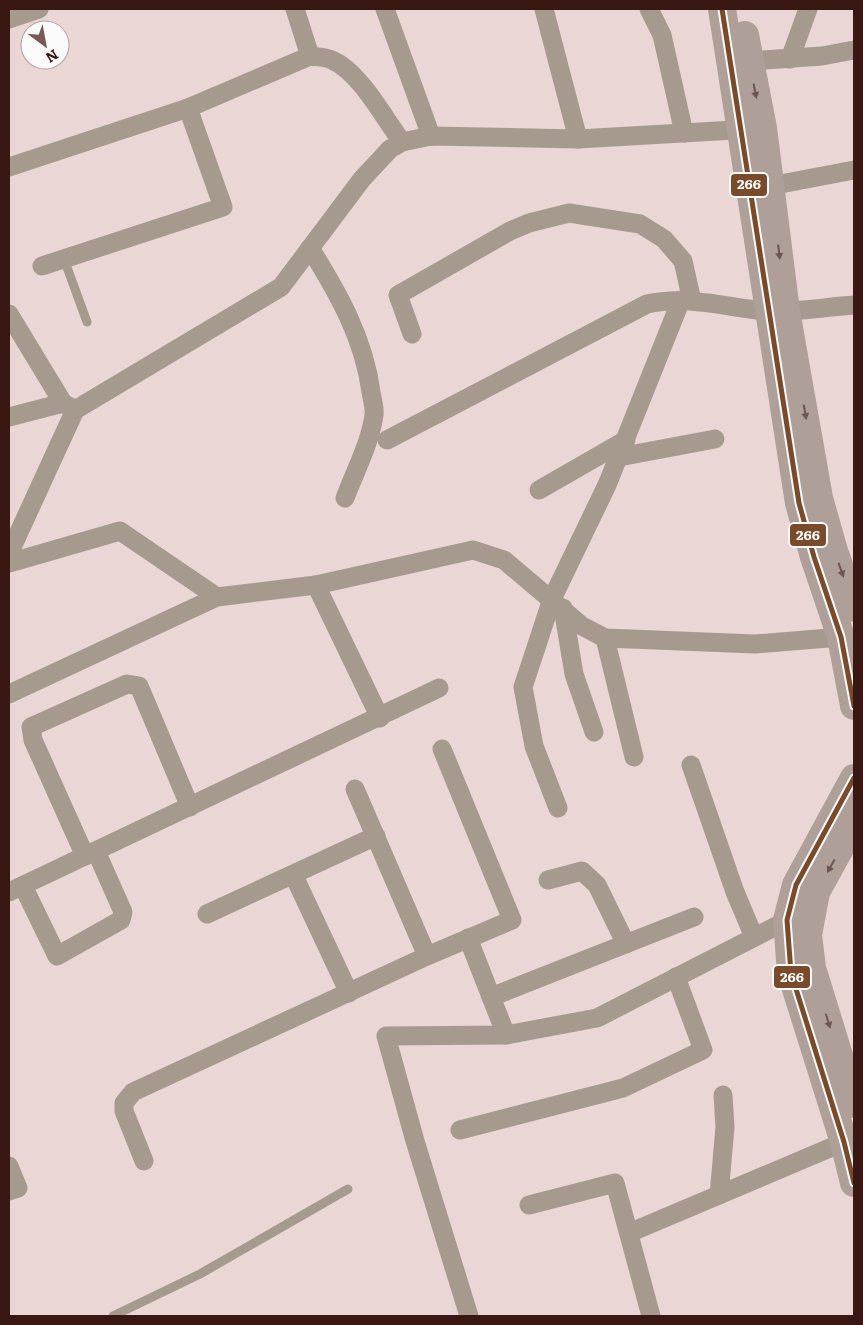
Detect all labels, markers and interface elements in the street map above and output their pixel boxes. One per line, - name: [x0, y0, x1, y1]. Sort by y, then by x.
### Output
- north arrow: [20, 20, 70, 70]
- text: N: [42, 45, 63, 69]
- one-way arrow: [752, 84, 760, 100]
- line badge: 266: [730, 173, 768, 197]
- text: 266: [737, 173, 761, 193]
- one-way arrow: [775, 244, 783, 260]
- one-way arrow: [801, 405, 809, 421]
- line badge: 266: [789, 523, 827, 547]
- text: 266: [796, 524, 820, 544]
- one-way arrow: [838, 563, 845, 578]
- one-way arrow: [827, 859, 835, 873]
- line badge: 266: [773, 965, 811, 989]
- text: 266: [780, 966, 804, 986]
- one-way arrow: [825, 1014, 833, 1029]

